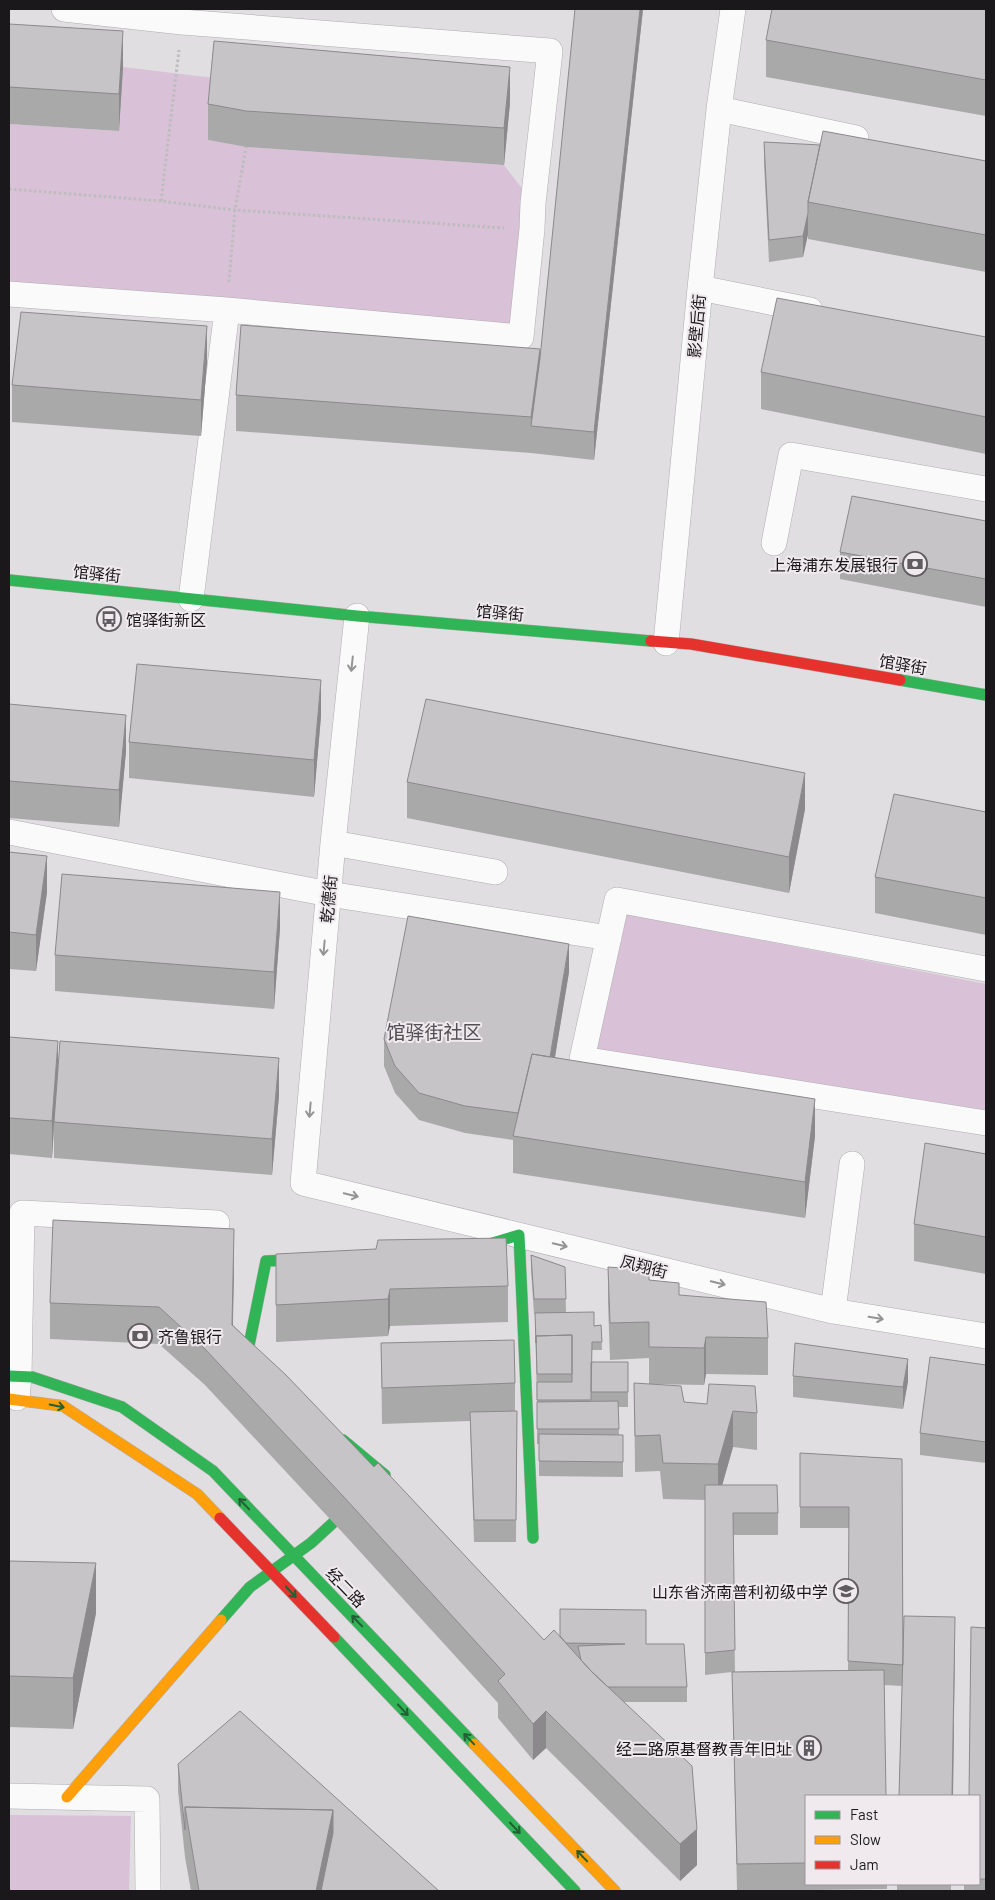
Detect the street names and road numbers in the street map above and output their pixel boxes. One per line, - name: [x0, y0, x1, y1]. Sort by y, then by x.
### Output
- street label: 影壁后街: [684, 293, 708, 359]
- street label: 馆驿街: [72, 561, 122, 585]
- street label: 馆驿街: [475, 600, 525, 624]
- street label: 馆驿街: [878, 650, 928, 678]
- street label: 乾德街: [316, 874, 340, 924]
- street label: 凤翔街: [618, 1251, 670, 1281]
- street label: 经二路: [322, 1563, 370, 1611]

